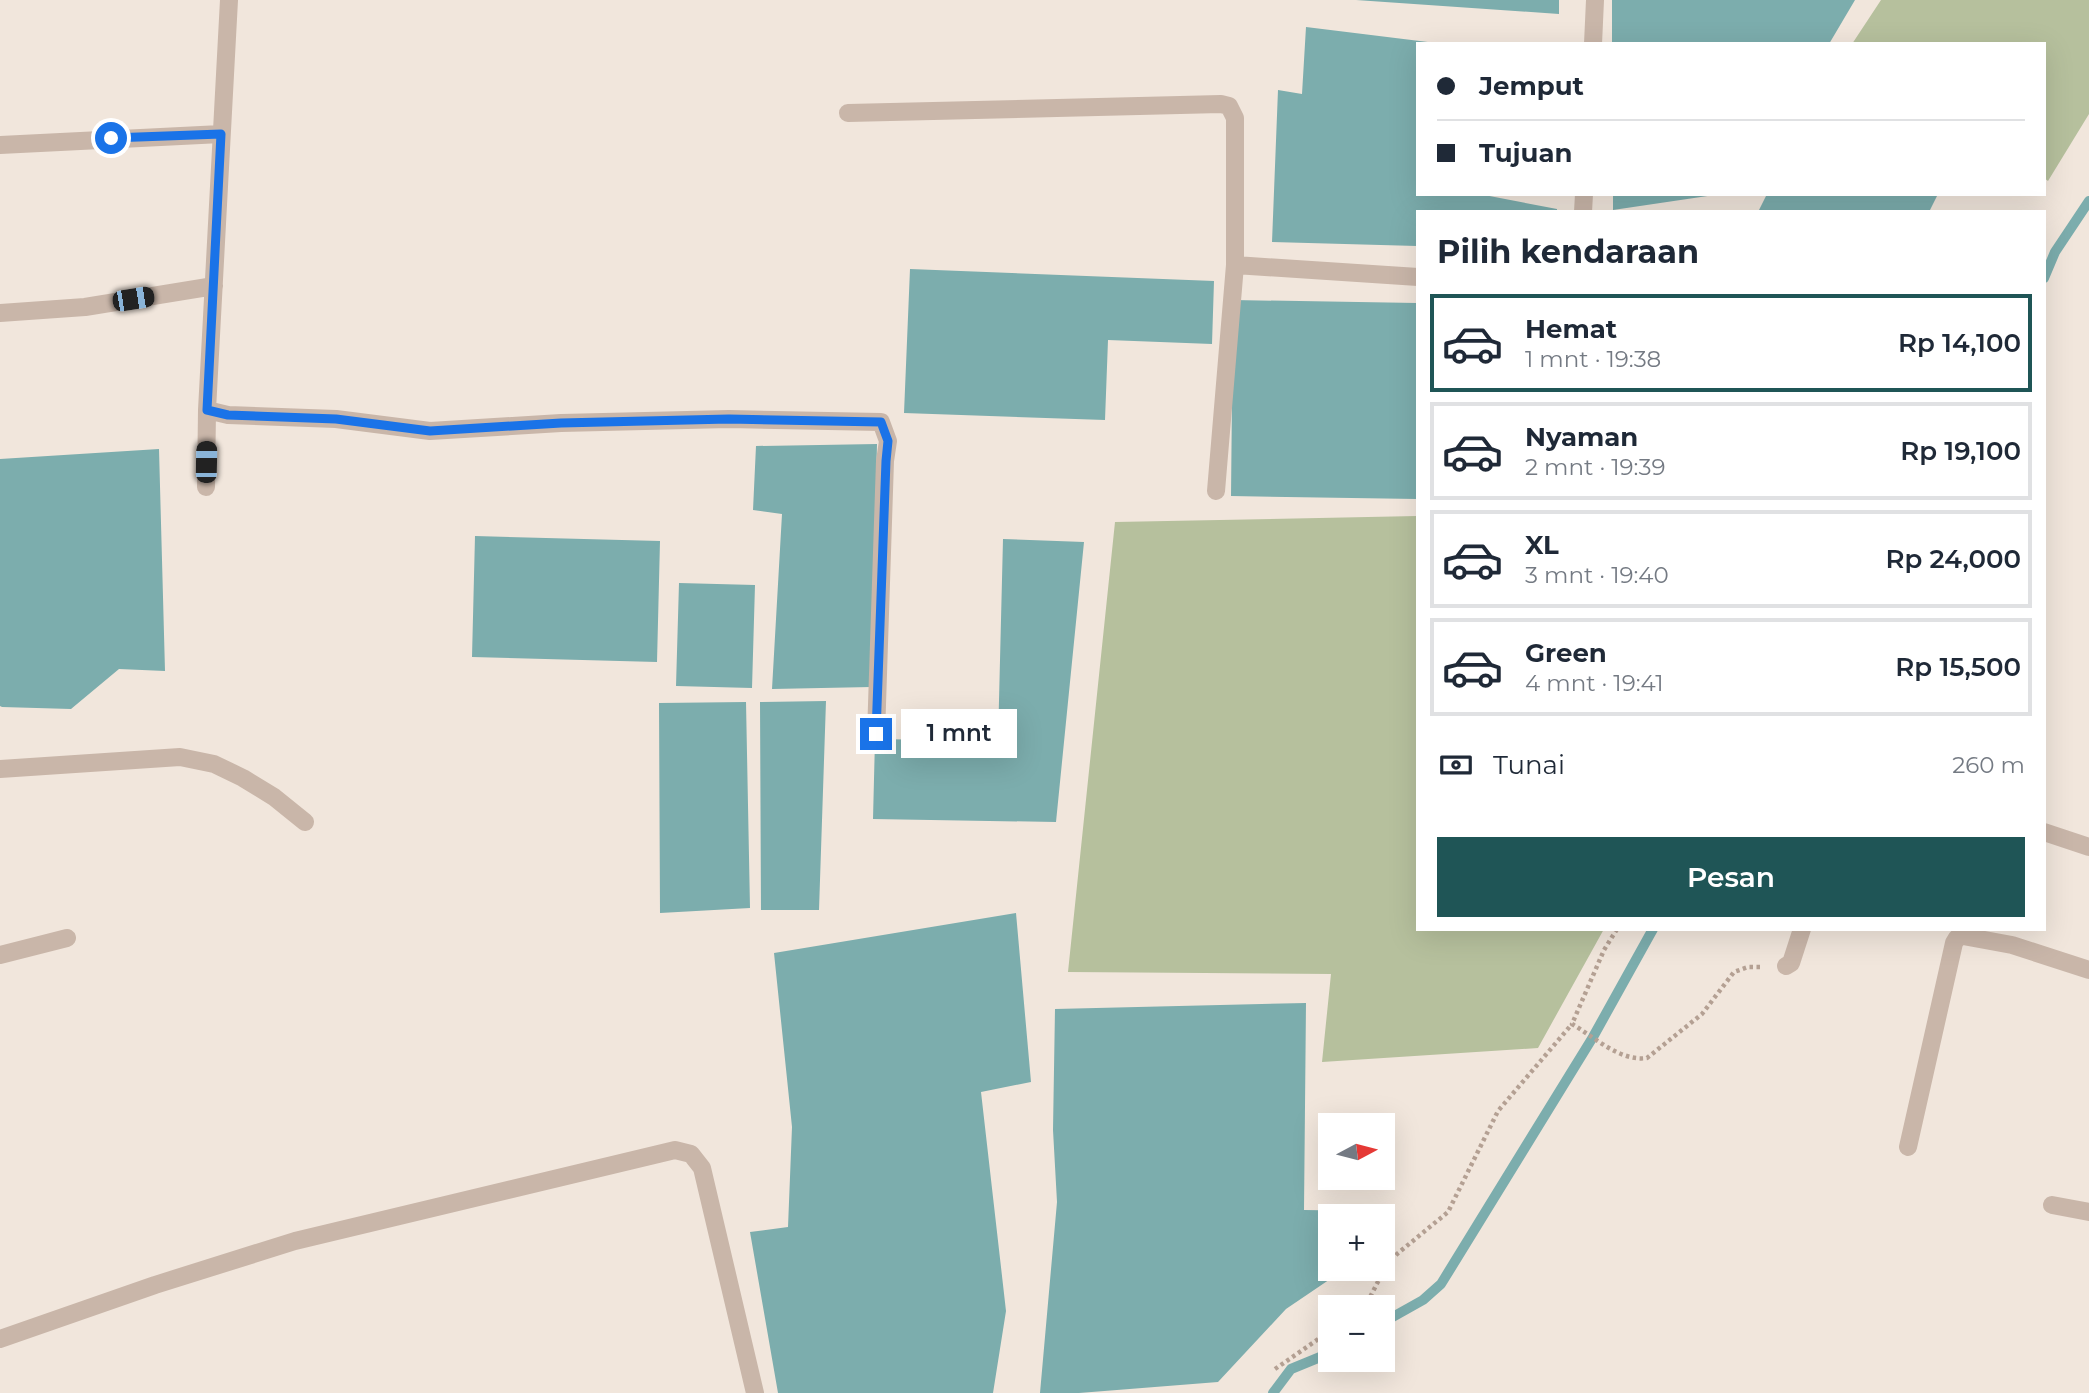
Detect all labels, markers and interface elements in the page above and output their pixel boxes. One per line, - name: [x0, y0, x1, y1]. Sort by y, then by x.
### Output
- text: Jemput: [1479, 70, 1584, 102]
- route start: [95, 122, 127, 154]
- text: Tujuan: [1479, 137, 1572, 169]
- text: Pilih kendaraan: [1437, 232, 1699, 271]
- car: [111, 285, 156, 313]
- icon: car: [1441, 312, 1504, 375]
- text: Hemat: [1525, 313, 1617, 345]
- text: Rp 14,100: [1898, 327, 2021, 359]
- text: 1 mnt · 19:38: [1525, 345, 1661, 373]
- icon: car: [1441, 420, 1504, 483]
- text: Nyaman: [1525, 421, 1638, 453]
- text: Rp 19,100: [1900, 435, 2021, 467]
- car: [196, 441, 217, 483]
- text: 2 mnt · 19:39: [1525, 453, 1665, 481]
- icon: car: [1441, 528, 1504, 591]
- text: XL: [1525, 529, 1559, 561]
- text: Rp 24,000: [1886, 543, 2021, 575]
- text: 3 mnt · 19:40: [1525, 561, 1669, 589]
- icon: car: [1441, 636, 1504, 699]
- text: Green: [1525, 637, 1607, 669]
- text: Rp 15,500: [1895, 651, 2021, 683]
- text: 4 mnt · 19:41: [1525, 669, 1663, 697]
- callout: 1 mnt: [900, 710, 1016, 758]
- route end: [860, 718, 892, 750]
- text: 1 mnt: [927, 719, 991, 747]
- icon: cash: [1437, 746, 1475, 784]
- text: Tunai: [1493, 749, 1565, 781]
- text: 260 m: [1952, 751, 2025, 779]
- button: Pesan: [1437, 837, 2025, 917]
- north arrow: [1318, 1113, 1395, 1190]
- map controls: [1318, 1113, 1395, 1372]
- button: +: [1318, 1204, 1395, 1281]
- button: −: [1318, 1295, 1395, 1372]

